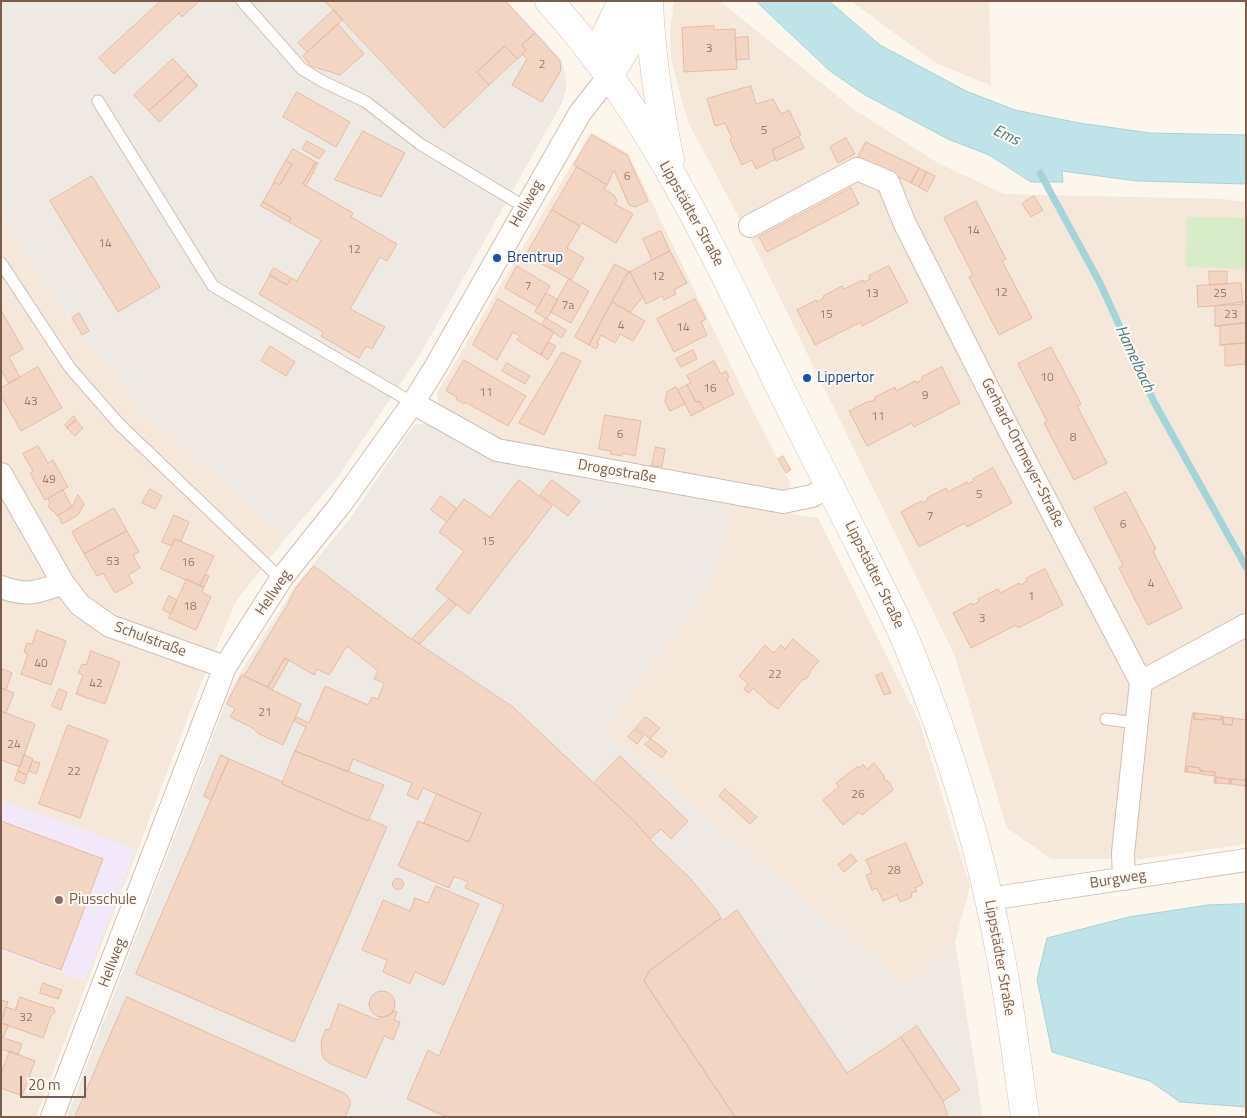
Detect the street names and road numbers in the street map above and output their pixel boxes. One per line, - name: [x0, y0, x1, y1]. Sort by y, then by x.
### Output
- street label: Lippstädter Straße: [655, 158, 727, 270]
- street label: Hellweg: [506, 177, 548, 231]
- street label: Gerhard-Ortmeyer-Straße: [977, 375, 1067, 531]
- street label: Drogostraße: [576, 456, 658, 488]
- street label: Lippstädter Straße: [840, 518, 908, 632]
- street label: Hellweg: [252, 567, 296, 619]
- street label: Schulstraße: [112, 619, 188, 661]
- street label: Burgweg: [1089, 867, 1147, 893]
- street label: Lippstädter Straße: [980, 899, 1018, 1017]
- street label: Hellweg: [95, 936, 131, 990]

